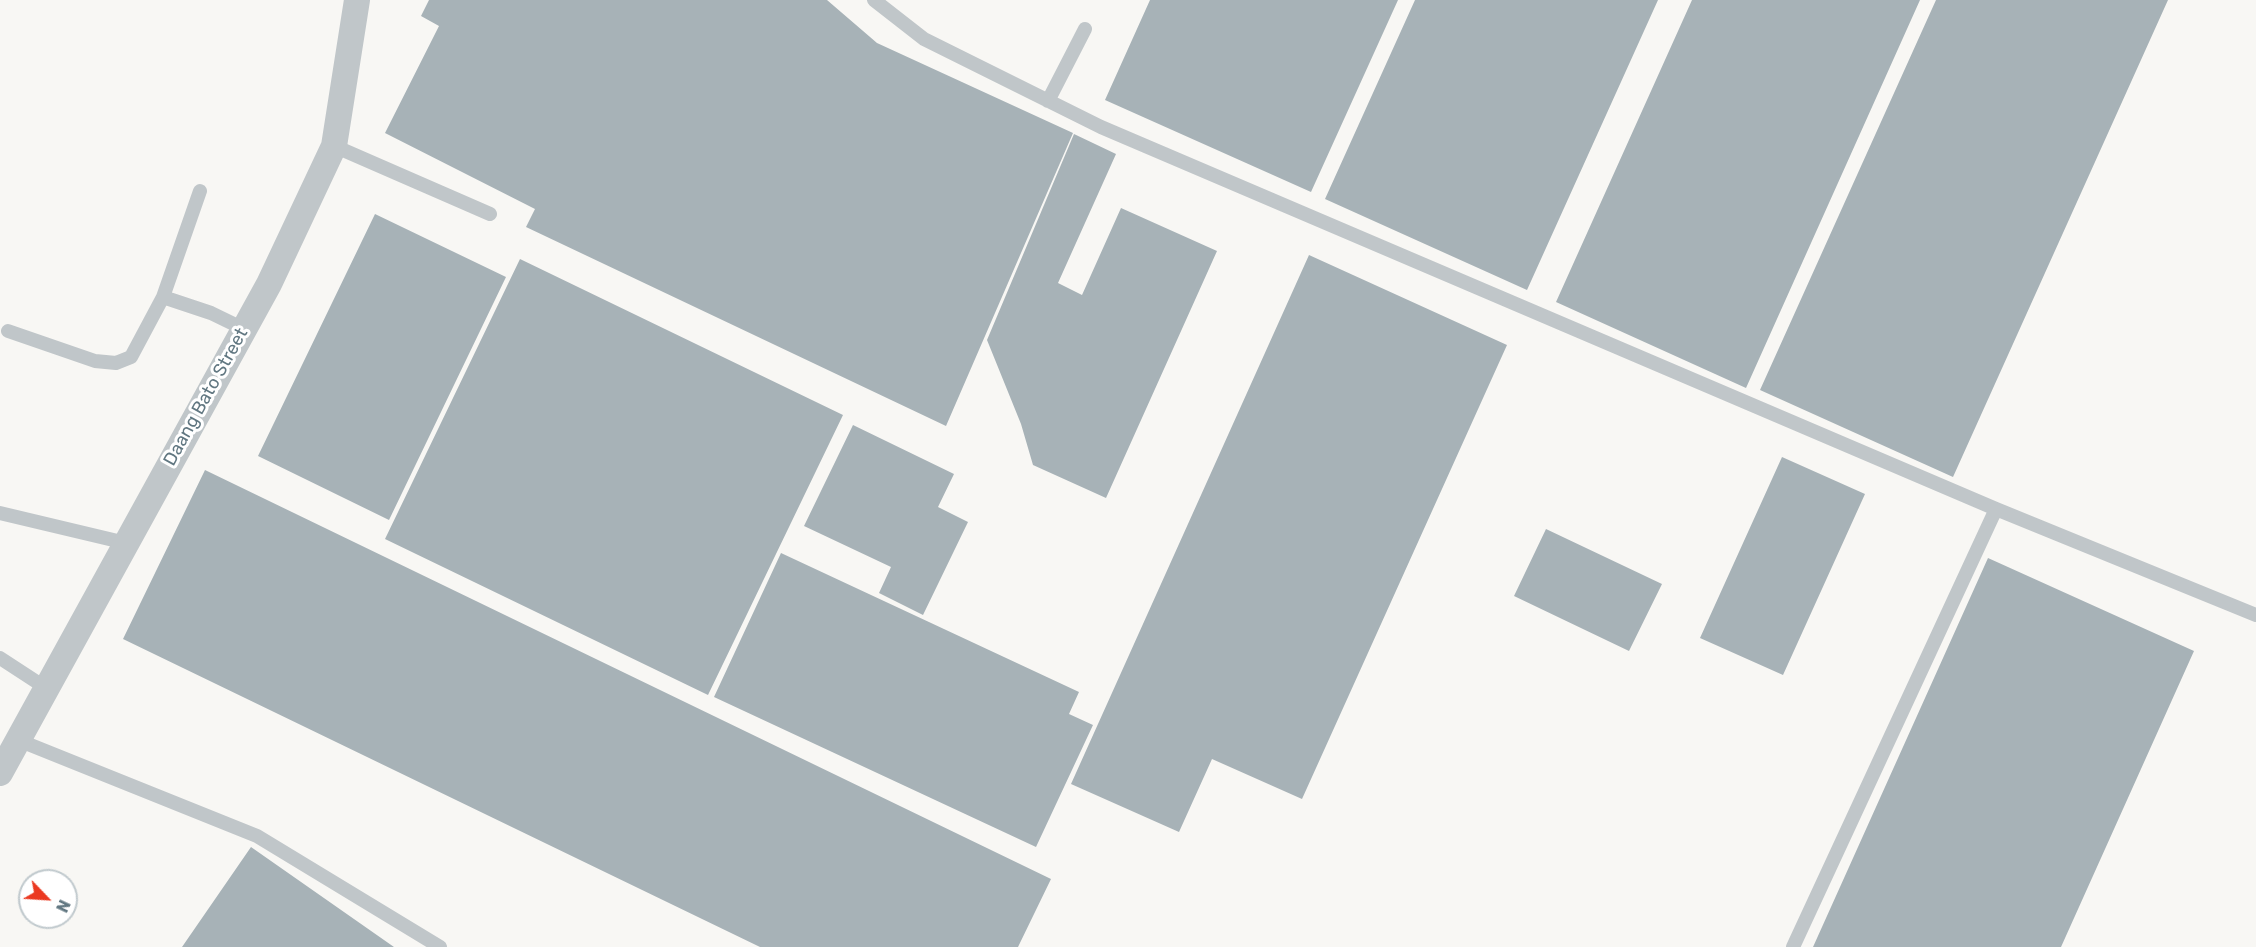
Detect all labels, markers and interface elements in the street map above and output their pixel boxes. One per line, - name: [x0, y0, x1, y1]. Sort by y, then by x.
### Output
- street label: Daang Bato Street: [159, 324, 253, 470]
- north arrow: [18, 869, 78, 929]
- text: N: [52, 897, 74, 915]

